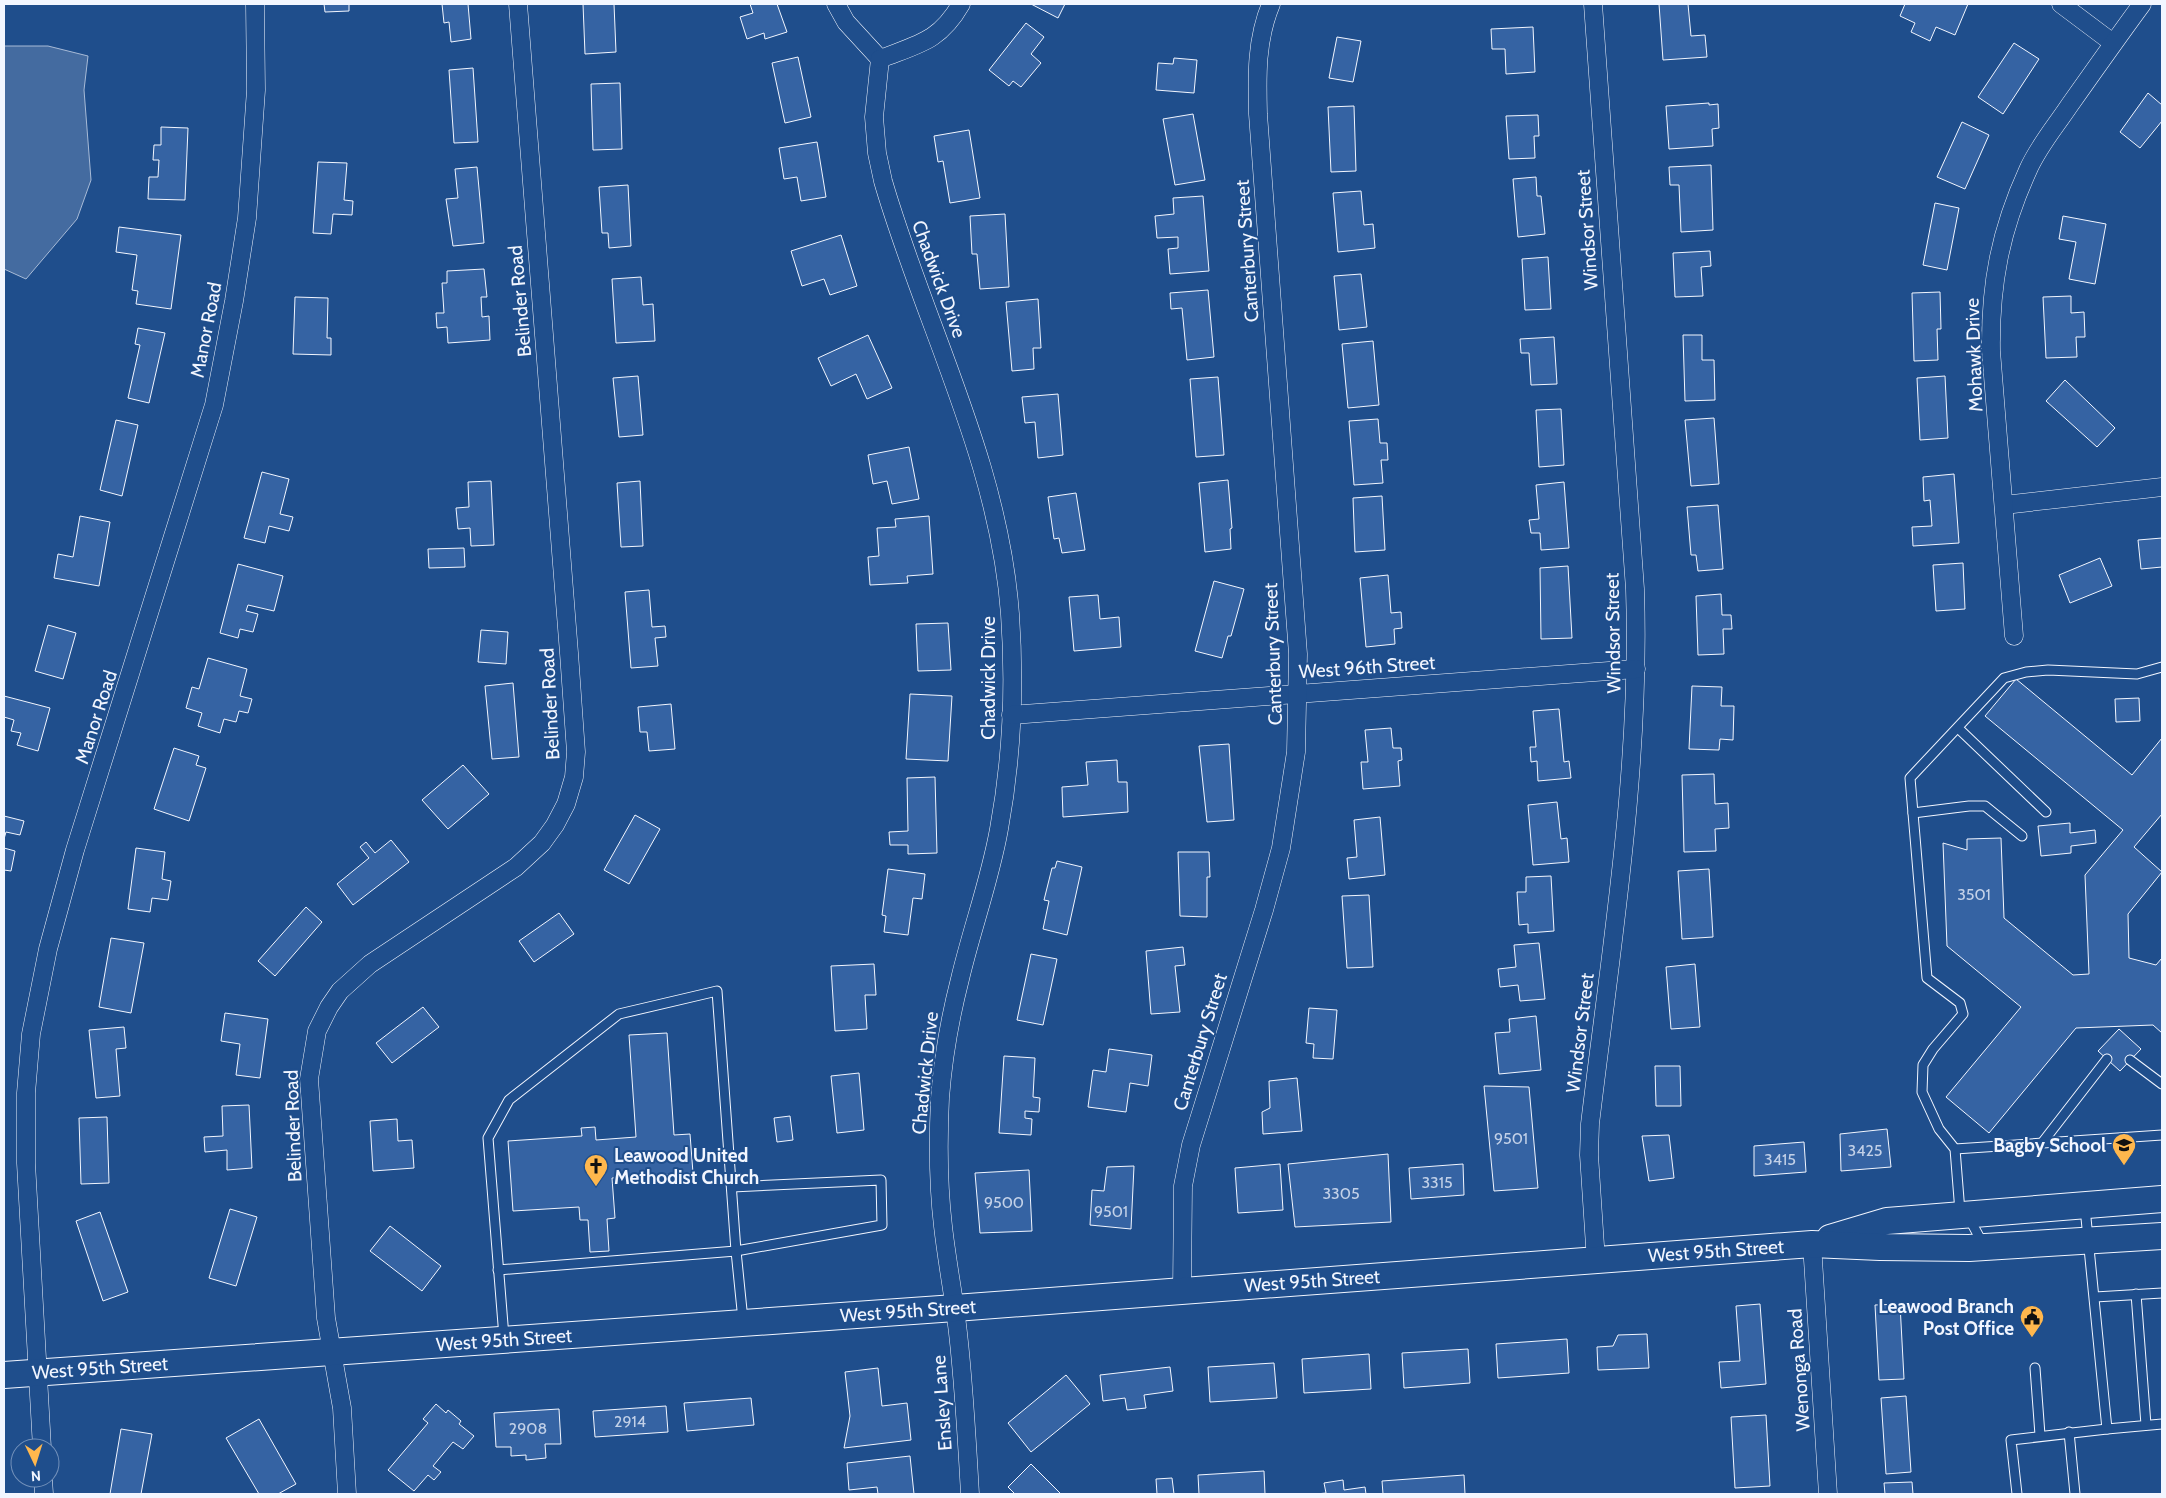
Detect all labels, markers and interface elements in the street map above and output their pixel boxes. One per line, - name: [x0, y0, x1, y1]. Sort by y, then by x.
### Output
- street label: Windsor Street: [1571, 169, 1603, 291]
- street label: Canterbury Street: [1231, 178, 1263, 323]
- street label: Chadwick Drive: [907, 217, 971, 341]
- street label: Belinder Road: [504, 244, 536, 358]
- street label: Manor Road: [185, 280, 227, 380]
- street label: Mohawk Drive: [1961, 297, 1987, 412]
- street label: Windsor Street: [1600, 572, 1626, 693]
- street label: Canterbury Street: [1259, 582, 1287, 726]
- street label: Chadwick Drive: [977, 616, 1000, 740]
- street label: Belinder Road: [536, 647, 564, 761]
- street label: West 96th Street: [1298, 651, 1437, 683]
- street label: Manor Road: [70, 667, 122, 767]
- house number: 3501: [1957, 885, 1991, 904]
- street label: Canterbury Street: [1168, 970, 1232, 1114]
- street label: Windsor Street: [1561, 971, 1599, 1094]
- street label: Chadwick Drive: [907, 1010, 943, 1136]
- street label: Belinder Road: [280, 1070, 306, 1182]
- house number: 9501: [1494, 1129, 1528, 1148]
- school or university icon: Bagby School: [2111, 1132, 2137, 1166]
- place label: Bagby School: [1993, 1134, 2106, 1157]
- house number: 3425: [1848, 1141, 1882, 1160]
- place label: Leawood United Methodist Church: [614, 1144, 759, 1189]
- house number: 3415: [1764, 1150, 1796, 1169]
- church icon: Leawood United Methodist Church: [583, 1153, 609, 1187]
- house number: 3315: [1421, 1173, 1453, 1192]
- house number: 3305: [1322, 1184, 1360, 1203]
- house number: 9500: [984, 1193, 1024, 1212]
- house number: 9501: [1094, 1202, 1128, 1221]
- street label: West 95th Street: [1647, 1235, 1785, 1267]
- street label: West 95th Street: [1243, 1265, 1381, 1297]
- street label: West 95th Street: [839, 1295, 977, 1327]
- place label: Leawood Branch Post Office: [1878, 1295, 2014, 1340]
- public building icon: Leawood Branch Post Office: [2019, 1304, 2045, 1338]
- street label: Wenonga Road: [1783, 1308, 1815, 1432]
- street label: West 95th Street: [435, 1324, 573, 1356]
- street label: West 95th Street: [31, 1352, 169, 1384]
- street label: Ensley Lane: [927, 1354, 957, 1452]
- house number: 2914: [614, 1412, 646, 1431]
- house number: 2908: [509, 1419, 547, 1438]
- north arrow: [10, 1438, 60, 1488]
- text: N: [30, 1467, 41, 1485]

